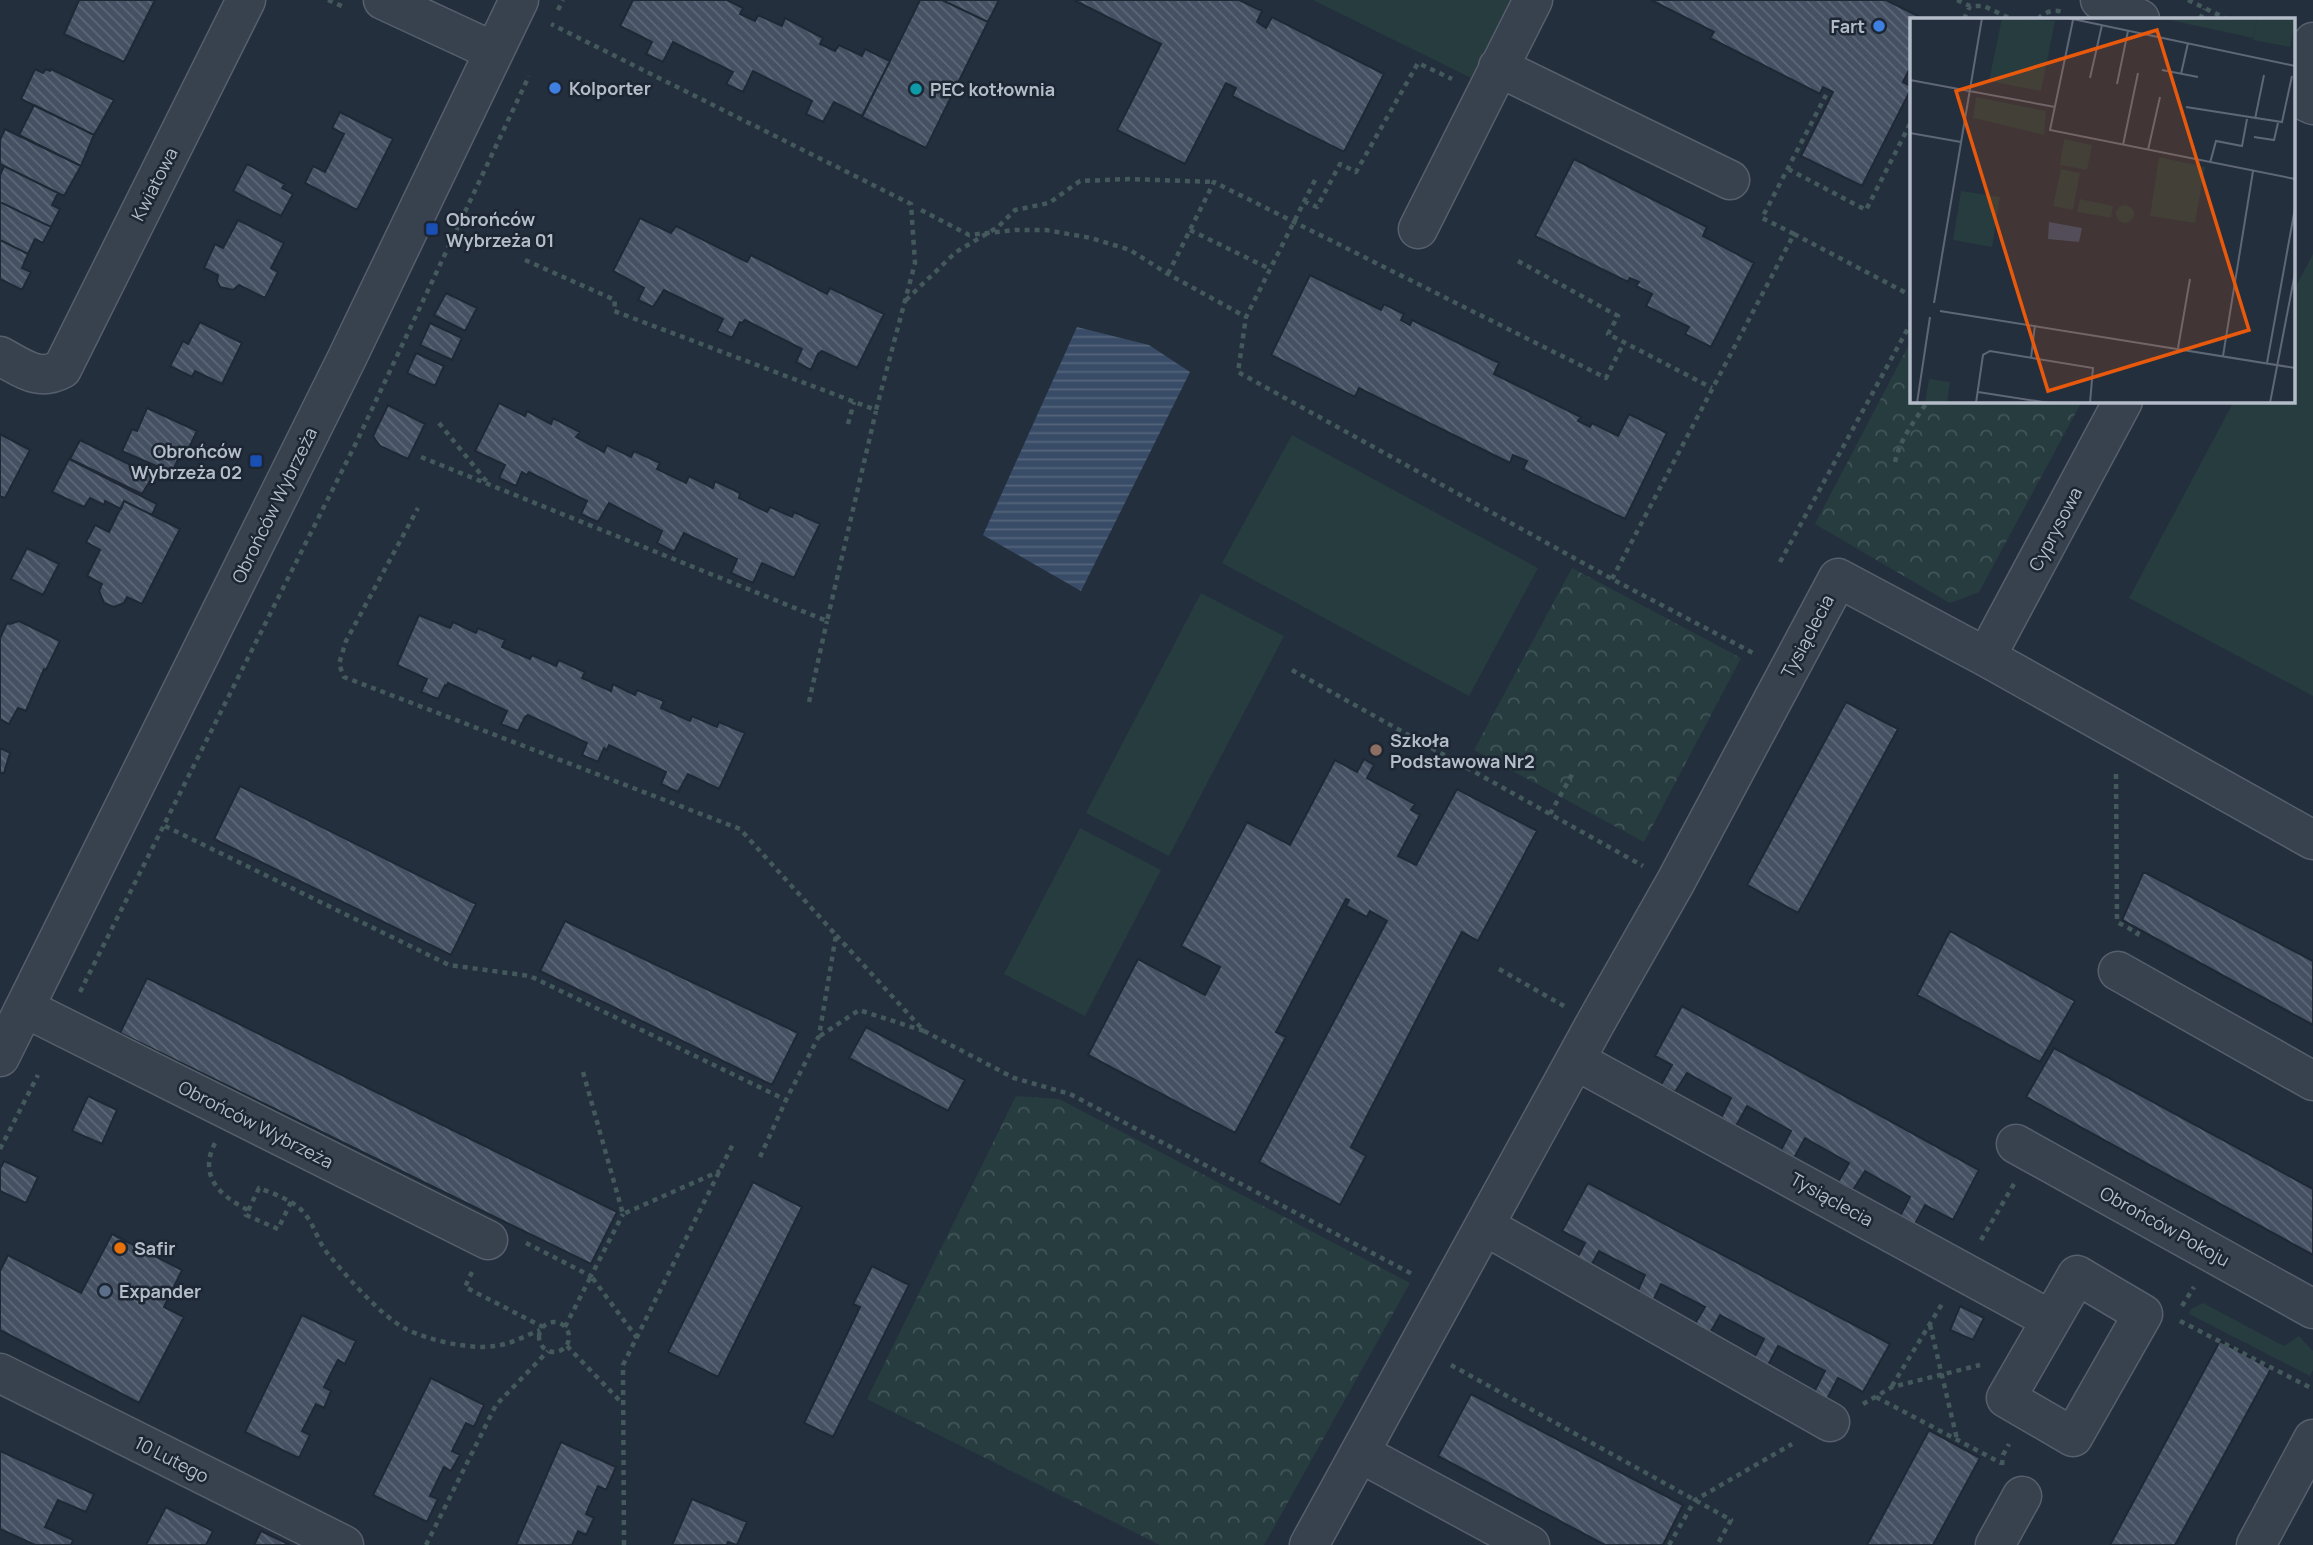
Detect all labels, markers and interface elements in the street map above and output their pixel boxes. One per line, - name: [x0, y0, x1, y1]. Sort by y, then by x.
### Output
- place label: Fart: [1831, 14, 1865, 38]
- marker: Fart: [1871, 18, 1887, 34]
- inset map: [1910, 18, 2296, 402]
- place label: Kolporter: [569, 76, 651, 100]
- place label: PEC kotłownia: [930, 77, 1055, 101]
- marker: Kolporter: [547, 80, 563, 96]
- marker: PEC kotłownia: [908, 81, 924, 97]
- street label: Kwiatowa: [125, 143, 183, 225]
- place label: Obrońców Wybrzeża 01: [446, 207, 554, 252]
- marker: Obrońców Wybrzeża 01: [424, 221, 440, 237]
- street label: Obrońców Wybrzeża: [226, 423, 322, 587]
- place label: Obrońców Wybrzeża 02: [131, 439, 243, 484]
- marker: Obrońców Wybrzeża 02: [248, 453, 264, 469]
- street label: Cyprysowa: [2023, 483, 2087, 575]
- street label: Tysiąclecia: [1775, 590, 1839, 682]
- place label: Szkoła Podstawowa Nr2: [1390, 728, 1535, 773]
- marker: Szkoła Podstawowa Nr2: [1368, 742, 1384, 758]
- street label: Obrońców Wybrzeża: [175, 1075, 337, 1173]
- street label: Tysiąclecia: [1786, 1166, 1878, 1232]
- street label: Obrońców Pokoju: [2096, 1180, 2234, 1272]
- place label: Safir: [134, 1236, 176, 1260]
- marker: Safir: [112, 1240, 128, 1256]
- place label: Expander: [119, 1279, 201, 1303]
- marker: Expander: [97, 1283, 113, 1299]
- street label: 10 Lutego: [131, 1430, 213, 1488]

